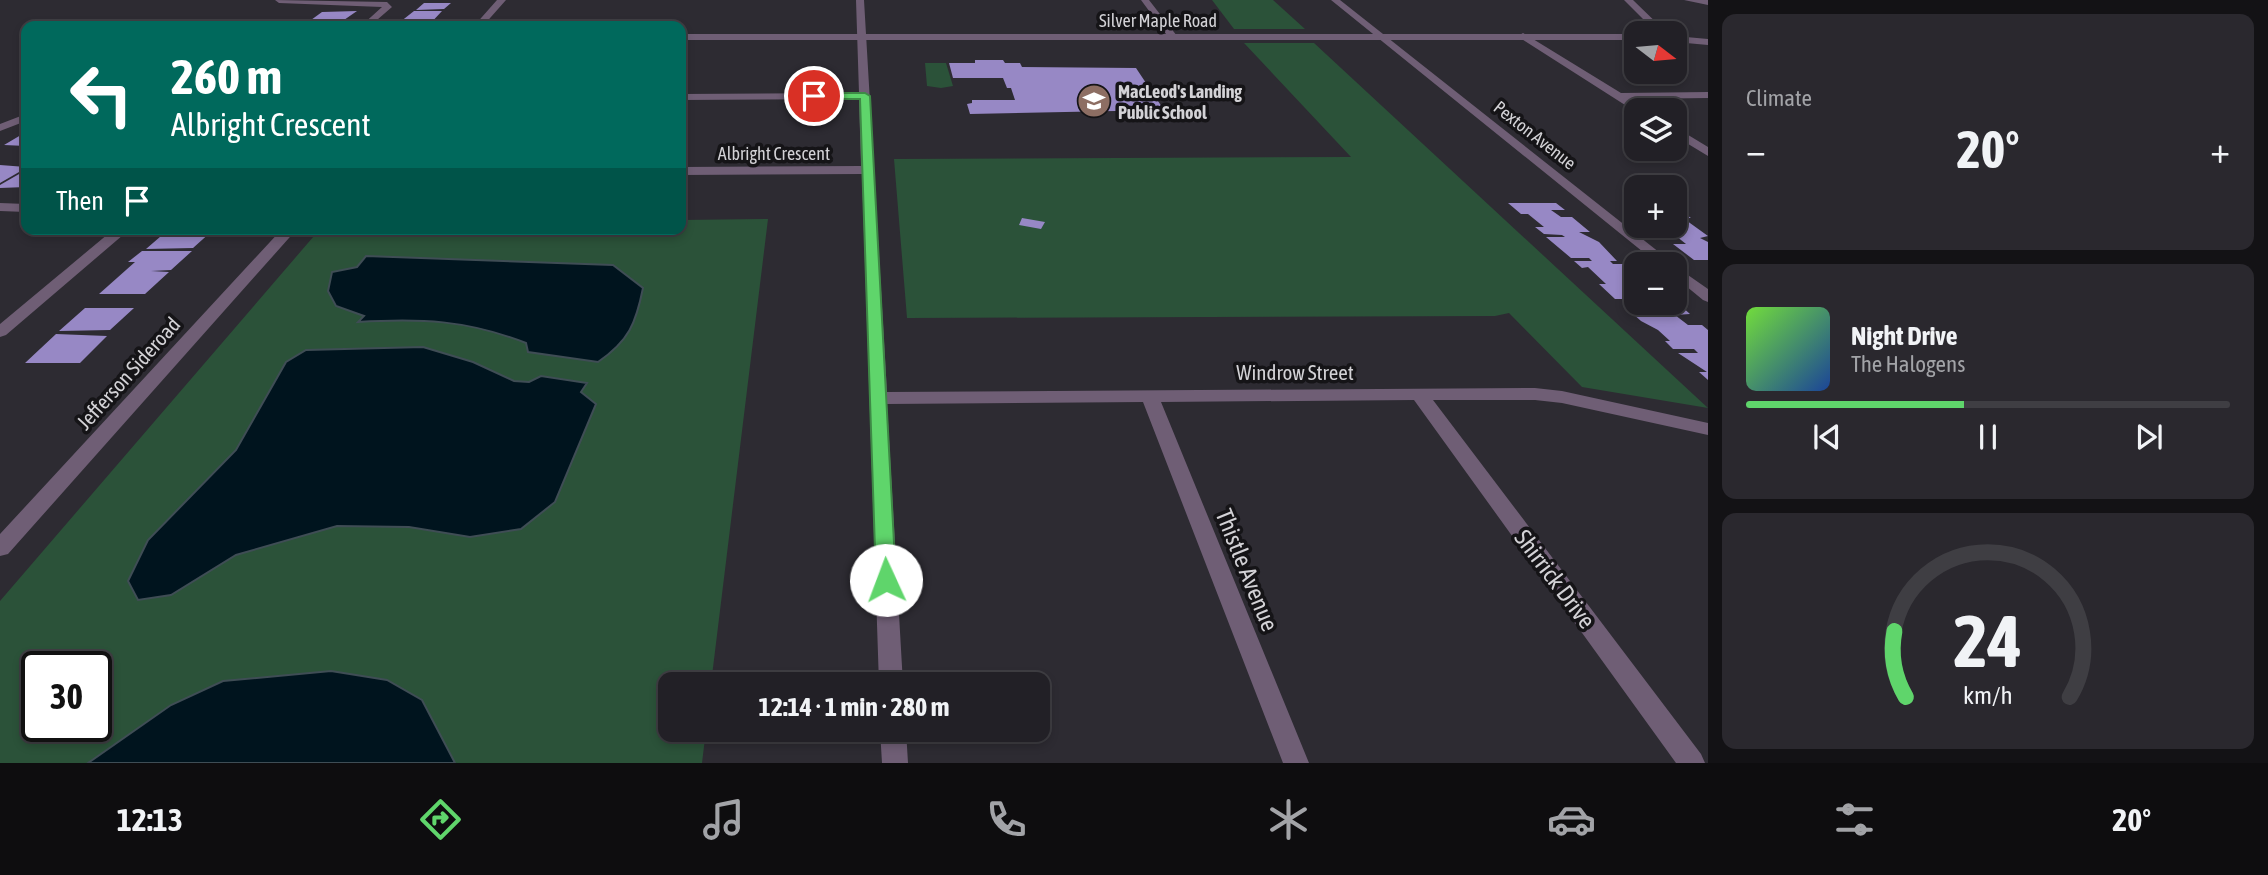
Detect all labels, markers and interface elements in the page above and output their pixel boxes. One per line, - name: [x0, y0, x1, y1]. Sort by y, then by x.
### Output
- street label: Silver Maple Road: [1099, 10, 1217, 31]
- north arrow: [1624, 21, 1687, 84]
- map controls: [1624, 21, 1687, 315]
- text: 260 m: [171, 48, 282, 104]
- icon: left: [56, 49, 147, 140]
- pin: [784, 66, 844, 126]
- icon: arrive: [795, 77, 833, 115]
- place label: MacLeod's Landing Public School: [1118, 81, 1242, 123]
- school or university icon: MacLeod's Landing Public School: [1075, 82, 1113, 120]
- text: Climate: [1746, 85, 1812, 111]
- street label: Pexton Avenue: [1490, 96, 1580, 174]
- button: layers: [1624, 98, 1687, 161]
- text: Albright Crescent: [171, 106, 371, 143]
- text: 20°: [1956, 119, 2020, 179]
- text: −: [1746, 128, 1766, 171]
- text: +: [2210, 128, 2230, 171]
- street label: Albright Crescent: [718, 143, 830, 164]
- button: +: [1624, 175, 1687, 238]
- icon: arrive: [118, 182, 156, 220]
- text: Then: [56, 186, 104, 216]
- button: −: [1624, 252, 1687, 315]
- street label: Jefferson Sideroad: [71, 312, 185, 434]
- text: Night Drive: [1851, 321, 1958, 351]
- text: The Halogens: [1851, 351, 1965, 377]
- street label: Windrow Street: [1236, 360, 1354, 384]
- icon: previous: [1808, 418, 1846, 456]
- icon: pause: [1969, 418, 2007, 456]
- icon: next: [2130, 418, 2168, 456]
- street label: Thistle Avenue: [1210, 505, 1284, 635]
- street label: Shirrick Drive: [1509, 524, 1601, 634]
- position arrow: [849, 543, 923, 617]
- text: 24: [1954, 600, 2022, 683]
- speed limit sign: 30: [21, 651, 112, 742]
- text: km/h: [1963, 681, 2013, 709]
- text: 12:14 · 1 min · 280 m: [759, 692, 949, 722]
- icon: directions: [416, 795, 465, 844]
- icon: music: [699, 795, 748, 844]
- icon: phone: [982, 795, 1031, 844]
- icon: climate: [1264, 795, 1313, 844]
- icon: car: [1547, 795, 1596, 844]
- icon: filters: [1830, 795, 1879, 844]
- text: 12:13: [117, 801, 183, 838]
- text: 20°: [2112, 801, 2151, 838]

